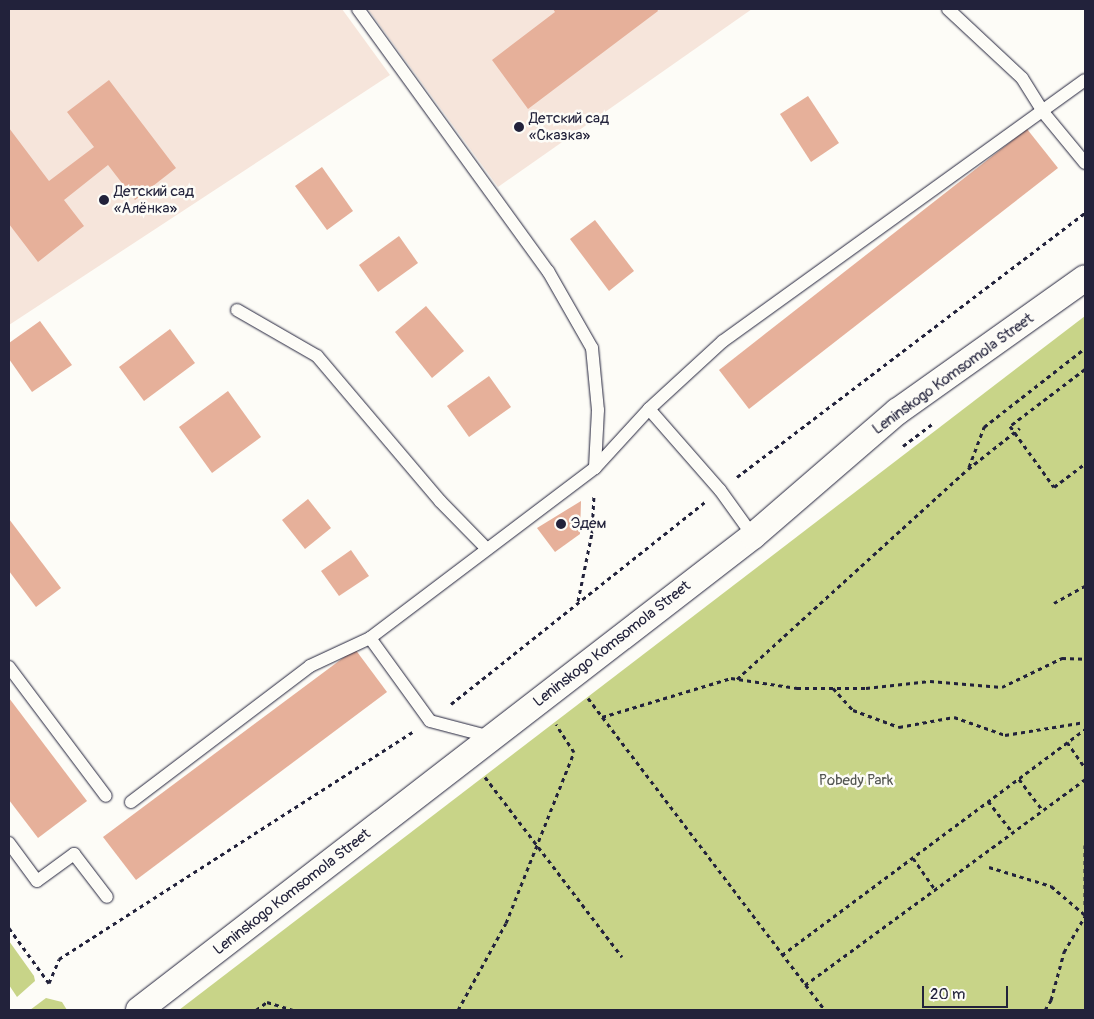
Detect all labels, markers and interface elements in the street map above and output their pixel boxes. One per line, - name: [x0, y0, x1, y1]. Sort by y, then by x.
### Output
- place label: Детский сад «Сказка»: [529, 109, 609, 144]
- marker: Детский сад «Сказка»: [513, 121, 525, 133]
- place label: Детский сад «Алёнка»: [114, 182, 194, 217]
- marker: Детский сад «Алёнка»: [98, 194, 110, 206]
- street label: Leninskogo Komsomola Street: [869, 310, 1037, 438]
- place label: Эдем: [571, 515, 606, 533]
- marker: Эдем: [555, 518, 567, 530]
- street label: Leninskogo Komsomola Street: [530, 577, 694, 711]
- park label: Pobedy Park: [819, 772, 893, 790]
- street label: Leninskogo Komsomola Street: [210, 825, 374, 959]
- scale bar: [924, 976, 1010, 1008]
- text: 20 m: [930, 985, 965, 1004]

